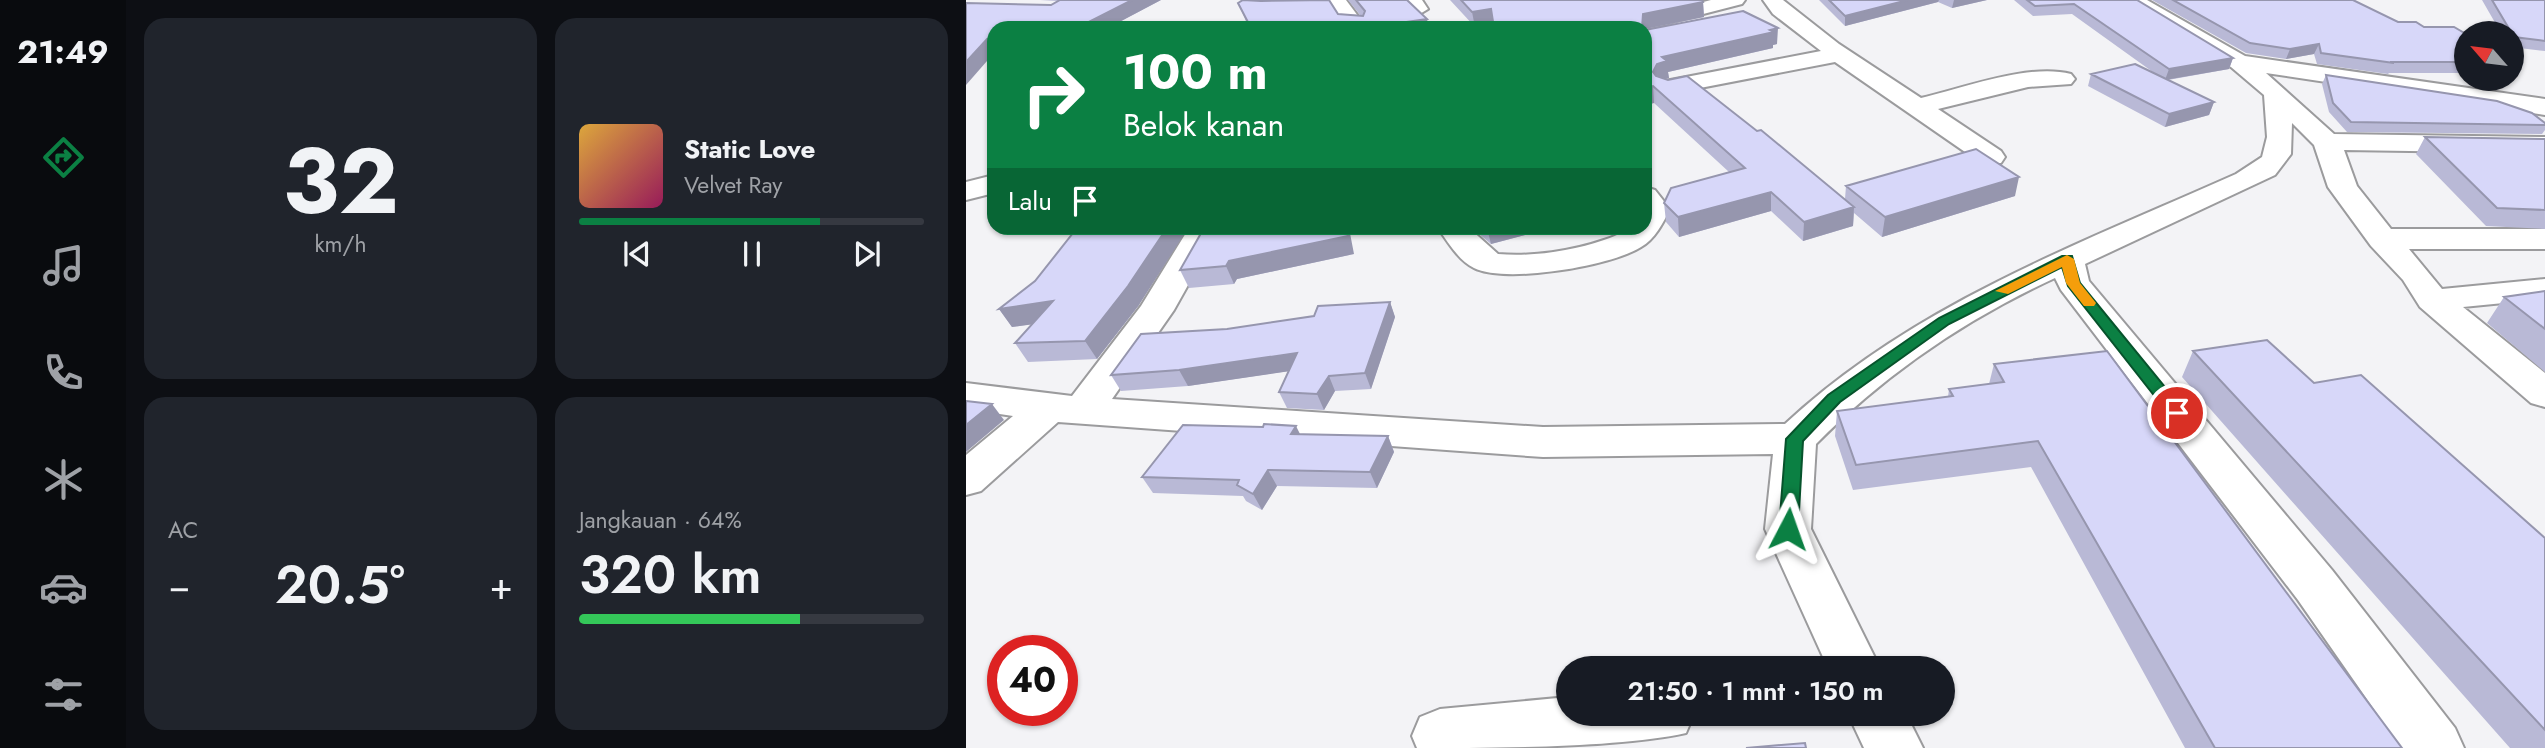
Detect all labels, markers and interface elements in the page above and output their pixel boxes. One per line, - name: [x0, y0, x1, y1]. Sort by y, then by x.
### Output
- north arrow: [2454, 21, 2524, 91]
- map controls: [2454, 21, 2524, 91]
- text: 21:49: [17, 29, 109, 75]
- text: 100 m: [1123, 37, 1268, 107]
- icon: right: [1008, 49, 1099, 140]
- text: Belok kanan: [1123, 102, 1284, 148]
- text: 32: [282, 116, 399, 247]
- text: Static Love: [684, 130, 816, 168]
- icon: directions: [39, 133, 88, 182]
- text: Velvet Ray: [684, 168, 782, 202]
- text: Lalu: [1008, 182, 1052, 220]
- icon: arrive: [1066, 182, 1104, 220]
- text: km/h: [315, 227, 366, 261]
- icon: previous: [618, 235, 656, 273]
- icon: pause: [733, 235, 771, 273]
- icon: next: [848, 235, 886, 273]
- icon: music: [39, 241, 88, 290]
- icon: phone: [39, 348, 88, 397]
- pin: [2147, 383, 2207, 443]
- icon: arrive: [2158, 394, 2196, 432]
- icon: climate: [39, 455, 88, 504]
- position arrow: [1751, 492, 1825, 566]
- text: Jangkauan · 64%: [579, 503, 742, 537]
- text: AC: [168, 513, 198, 547]
- text: 320 km: [579, 537, 762, 613]
- text: 20.5°: [275, 547, 405, 623]
- text: −: [168, 558, 190, 613]
- text: +: [490, 558, 513, 613]
- icon: car: [39, 563, 88, 612]
- speed limit sign: 40: [987, 635, 1078, 726]
- icon: filters: [39, 670, 88, 719]
- text: 21:50 · 1 mnt · 150 m: [1628, 672, 1883, 710]

